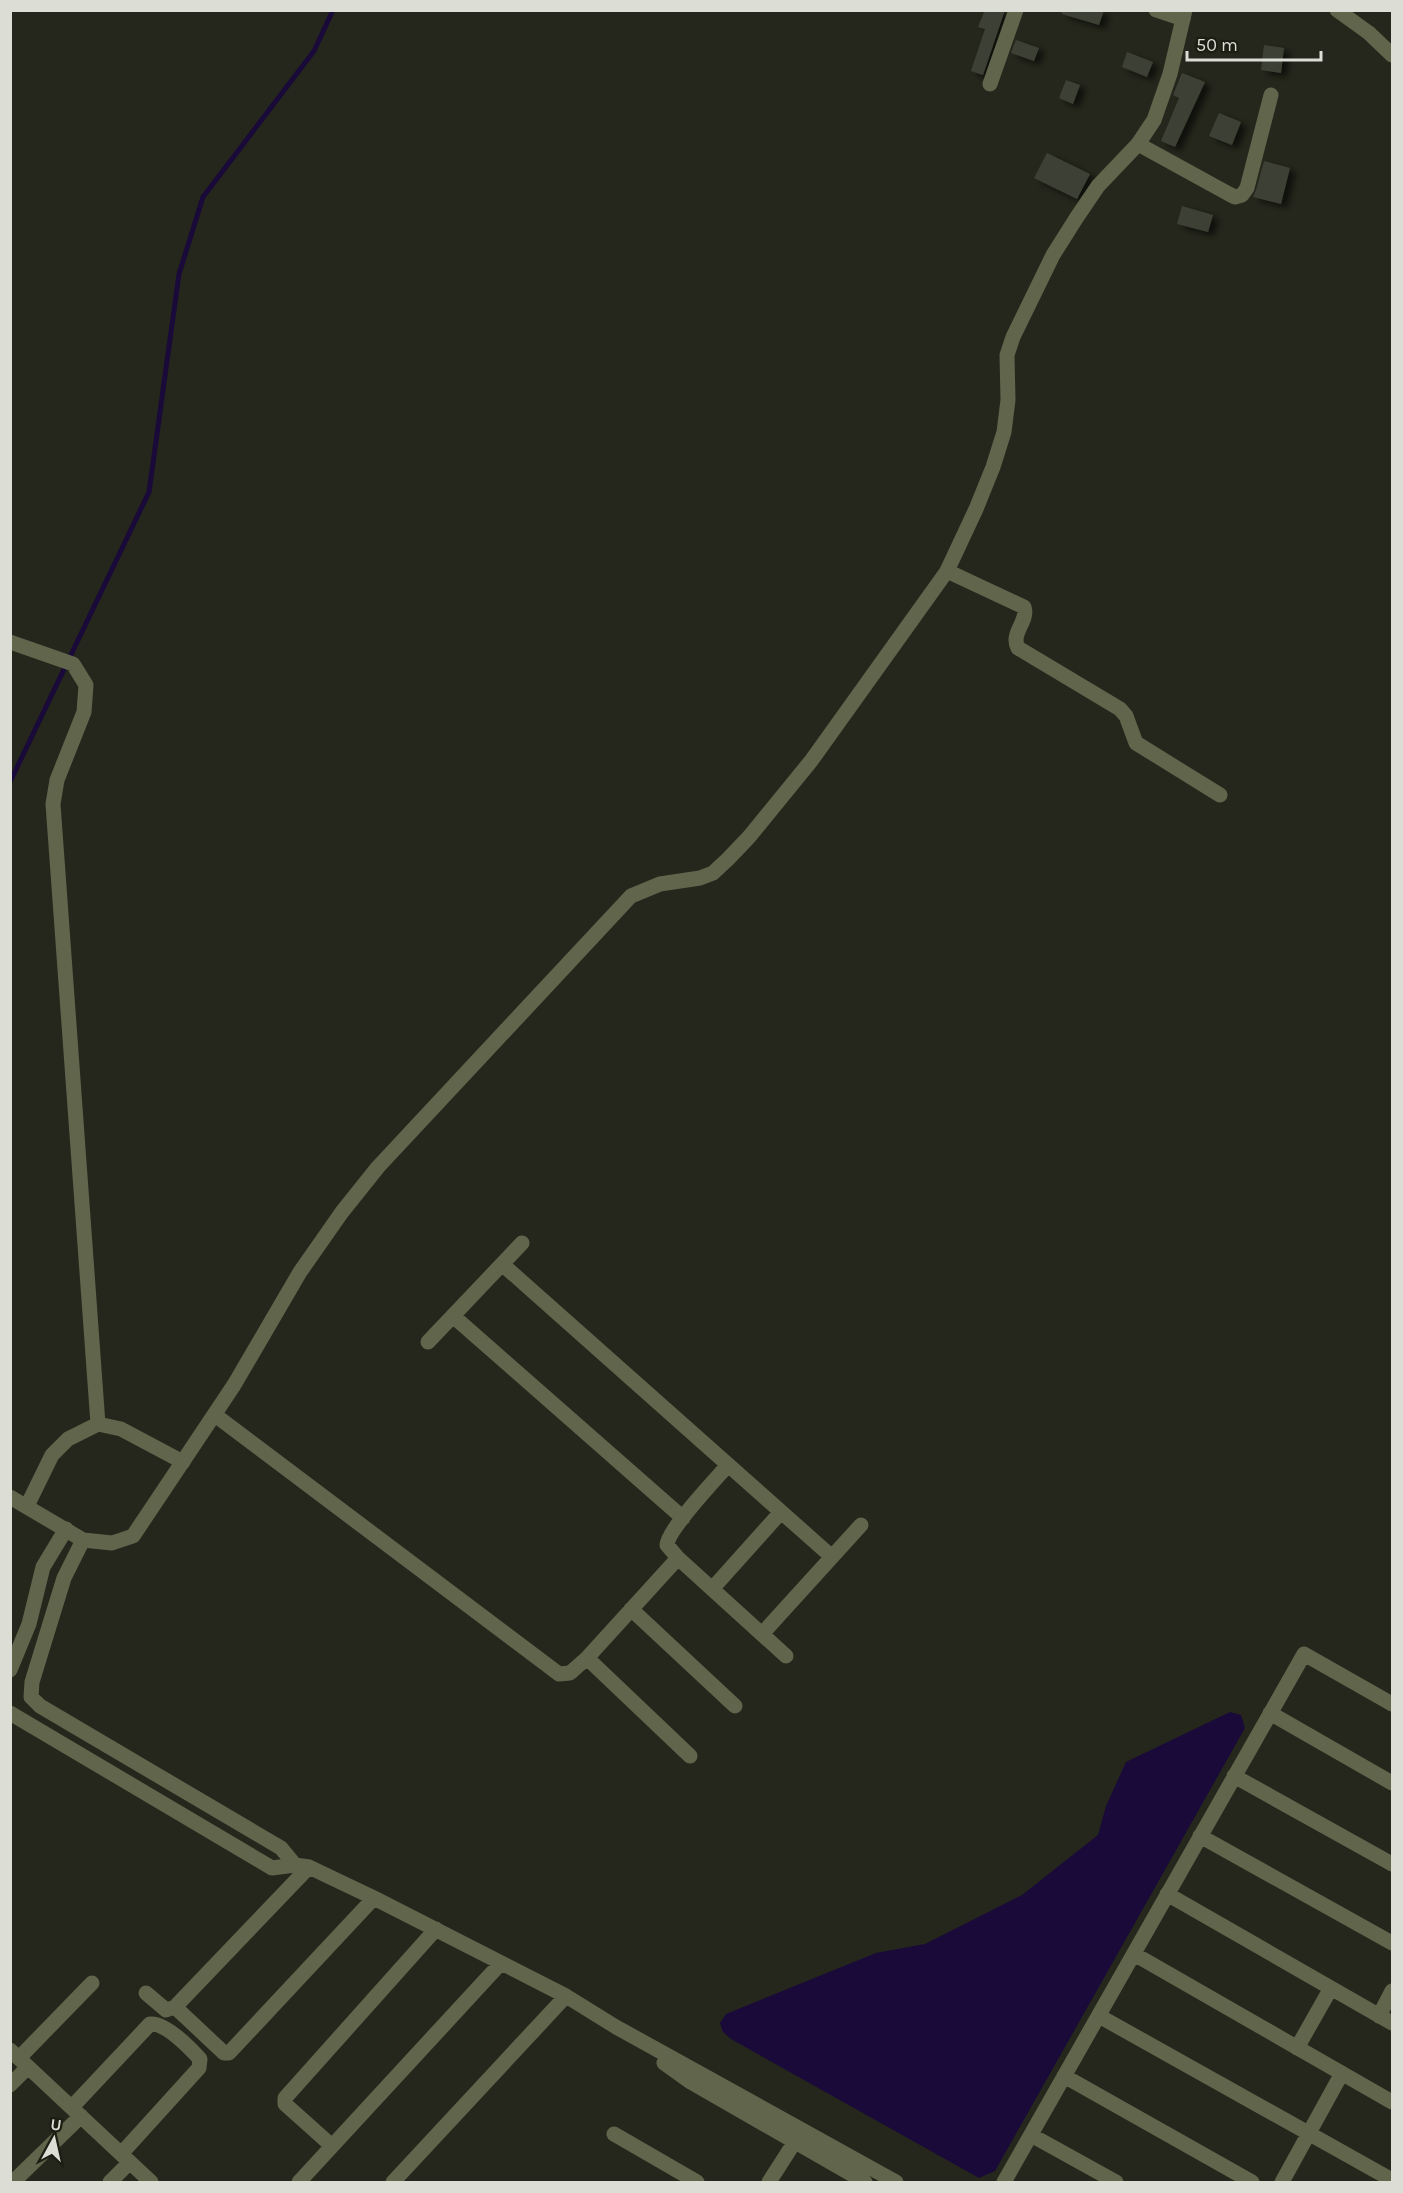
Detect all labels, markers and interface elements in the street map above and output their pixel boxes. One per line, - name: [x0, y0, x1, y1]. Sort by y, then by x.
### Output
- scale bar: [1187, 24, 1320, 62]
- text: 50 m: [1196, 34, 1238, 56]
- north arrow: [24, 2109, 84, 2169]
- text: U: [49, 2114, 63, 2135]

